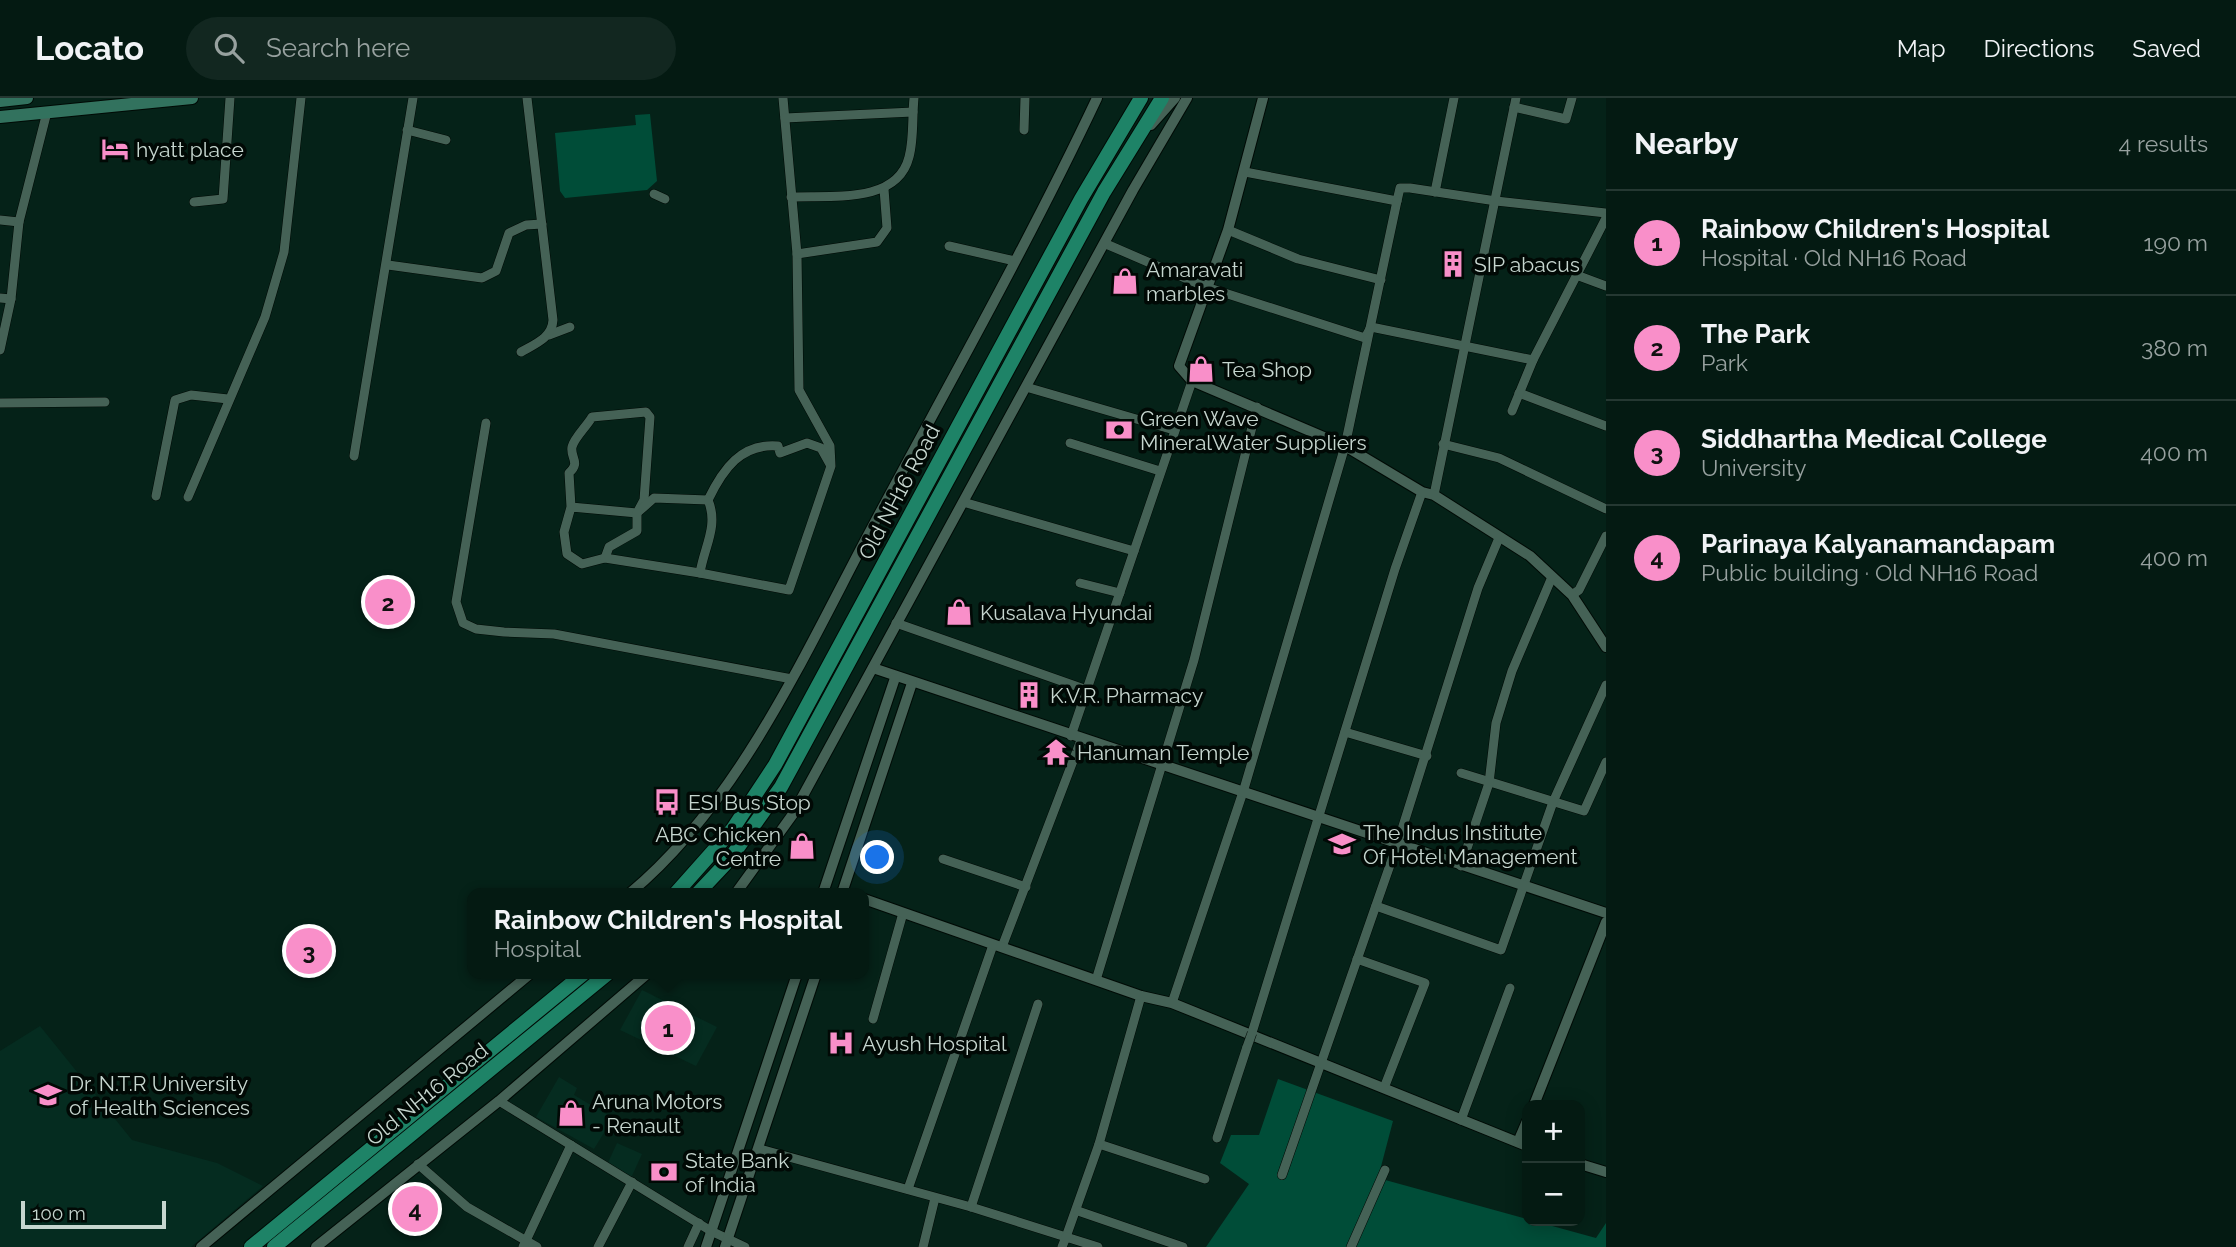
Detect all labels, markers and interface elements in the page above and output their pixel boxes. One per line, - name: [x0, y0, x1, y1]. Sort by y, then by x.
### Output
- search box: [186, 17, 676, 80]
- text: Locato: [35, 29, 144, 68]
- icon: search: [210, 29, 248, 67]
- text: Search here: [266, 33, 410, 63]
- text: Map: [1897, 34, 1946, 63]
- text: Directions: [1984, 34, 2094, 63]
- text: Saved: [2132, 34, 2201, 63]
- text: Nearby: [1634, 126, 1738, 161]
- text: 4 results: [2119, 130, 2208, 157]
- hotel icon: hyatt place: [100, 134, 130, 164]
- place label: hyatt place: [136, 137, 244, 162]
- text: Rainbow Children's Hospital: [1701, 214, 2049, 244]
- text: 1: [1651, 229, 1663, 256]
- text: 190 m: [2144, 229, 2208, 256]
- text: Hospital · Old NH16 Road: [1701, 244, 1967, 271]
- building icon: SIP abacus: [1438, 249, 1468, 279]
- place label: SIP abacus: [1474, 252, 1580, 277]
- place label: Amaravati marbles: [1146, 257, 1243, 306]
- shop icon: Amaravati marbles: [1110, 266, 1140, 296]
- text: The Park: [1701, 319, 1810, 349]
- text: 2: [1651, 334, 1663, 361]
- text: 380 m: [2141, 334, 2208, 361]
- text: Park: [1701, 349, 1748, 376]
- shop icon: Tea Shop: [1186, 354, 1216, 384]
- place label: Tea Shop: [1222, 357, 1312, 382]
- place label: Green Wave MineralWater Suppliers: [1140, 406, 1367, 455]
- bank icon: Green Wave MineralWater Suppliers: [1104, 415, 1134, 445]
- street label: Old NH16 Road: [853, 420, 945, 564]
- text: Siddhartha Medical College: [1701, 424, 2047, 454]
- text: 3: [1651, 439, 1663, 466]
- text: 400 m: [2140, 439, 2208, 466]
- text: University: [1701, 454, 1806, 481]
- text: Parinaya Kalyanamandapam: [1701, 529, 2055, 559]
- text: 4: [1650, 544, 1664, 571]
- text: 400 m: [2140, 544, 2208, 571]
- text: Public building · Old NH16 Road: [1701, 559, 2038, 586]
- pin: 2: [365, 576, 411, 628]
- shop icon: Kusalava Hyundai: [944, 597, 974, 627]
- place label: Kusalava Hyundai: [980, 600, 1152, 625]
- building icon: K.V.R. Pharmacy: [1014, 680, 1044, 710]
- place label: K.V.R. Pharmacy: [1050, 683, 1203, 708]
- temple icon: Hanuman Temple: [1041, 737, 1071, 767]
- place label: Hanuman Temple: [1077, 740, 1249, 765]
- bus stop icon: ESI Bus Stop: [652, 787, 682, 817]
- place label: ESI Bus Stop: [688, 790, 811, 815]
- place label: The Indus Institute Of Hotel Management: [1363, 820, 1577, 869]
- place label: ABC Chicken Centre: [655, 822, 781, 871]
- school or university icon: The Indus Institute Of Hotel Management: [1327, 829, 1357, 859]
- shop icon: ABC Chicken Centre: [787, 831, 817, 861]
- your location: [860, 840, 894, 874]
- popup: [467, 888, 869, 979]
- text: Rainbow Children's Hospital: [494, 905, 842, 935]
- pin: 3: [286, 925, 332, 977]
- text: Hospital: [494, 935, 581, 962]
- pin: 1: [645, 1002, 691, 1054]
- hospital icon: Ayush Hospital: [826, 1028, 856, 1058]
- place label: Ayush Hospital: [862, 1031, 1007, 1056]
- street label: Old NH16 Road: [361, 1037, 493, 1151]
- place label: Dr. N.T.R University of Health Sciences: [69, 1071, 250, 1120]
- school or university icon: Dr. N.T.R University of Health Sciences: [33, 1080, 63, 1110]
- place label: Aruna Motors - Renault: [592, 1089, 723, 1138]
- shop icon: Aruna Motors - Renault: [556, 1098, 586, 1128]
- map controls: [1522, 1100, 1585, 1226]
- button: +: [1522, 1100, 1585, 1163]
- place label: State Bank of India: [685, 1148, 789, 1197]
- bank icon: State Bank of India: [649, 1157, 679, 1187]
- button: −: [1522, 1163, 1585, 1226]
- pin: 4: [392, 1183, 438, 1235]
- scale bar: [21, 1198, 166, 1230]
- text: 100 m: [32, 1202, 86, 1224]

